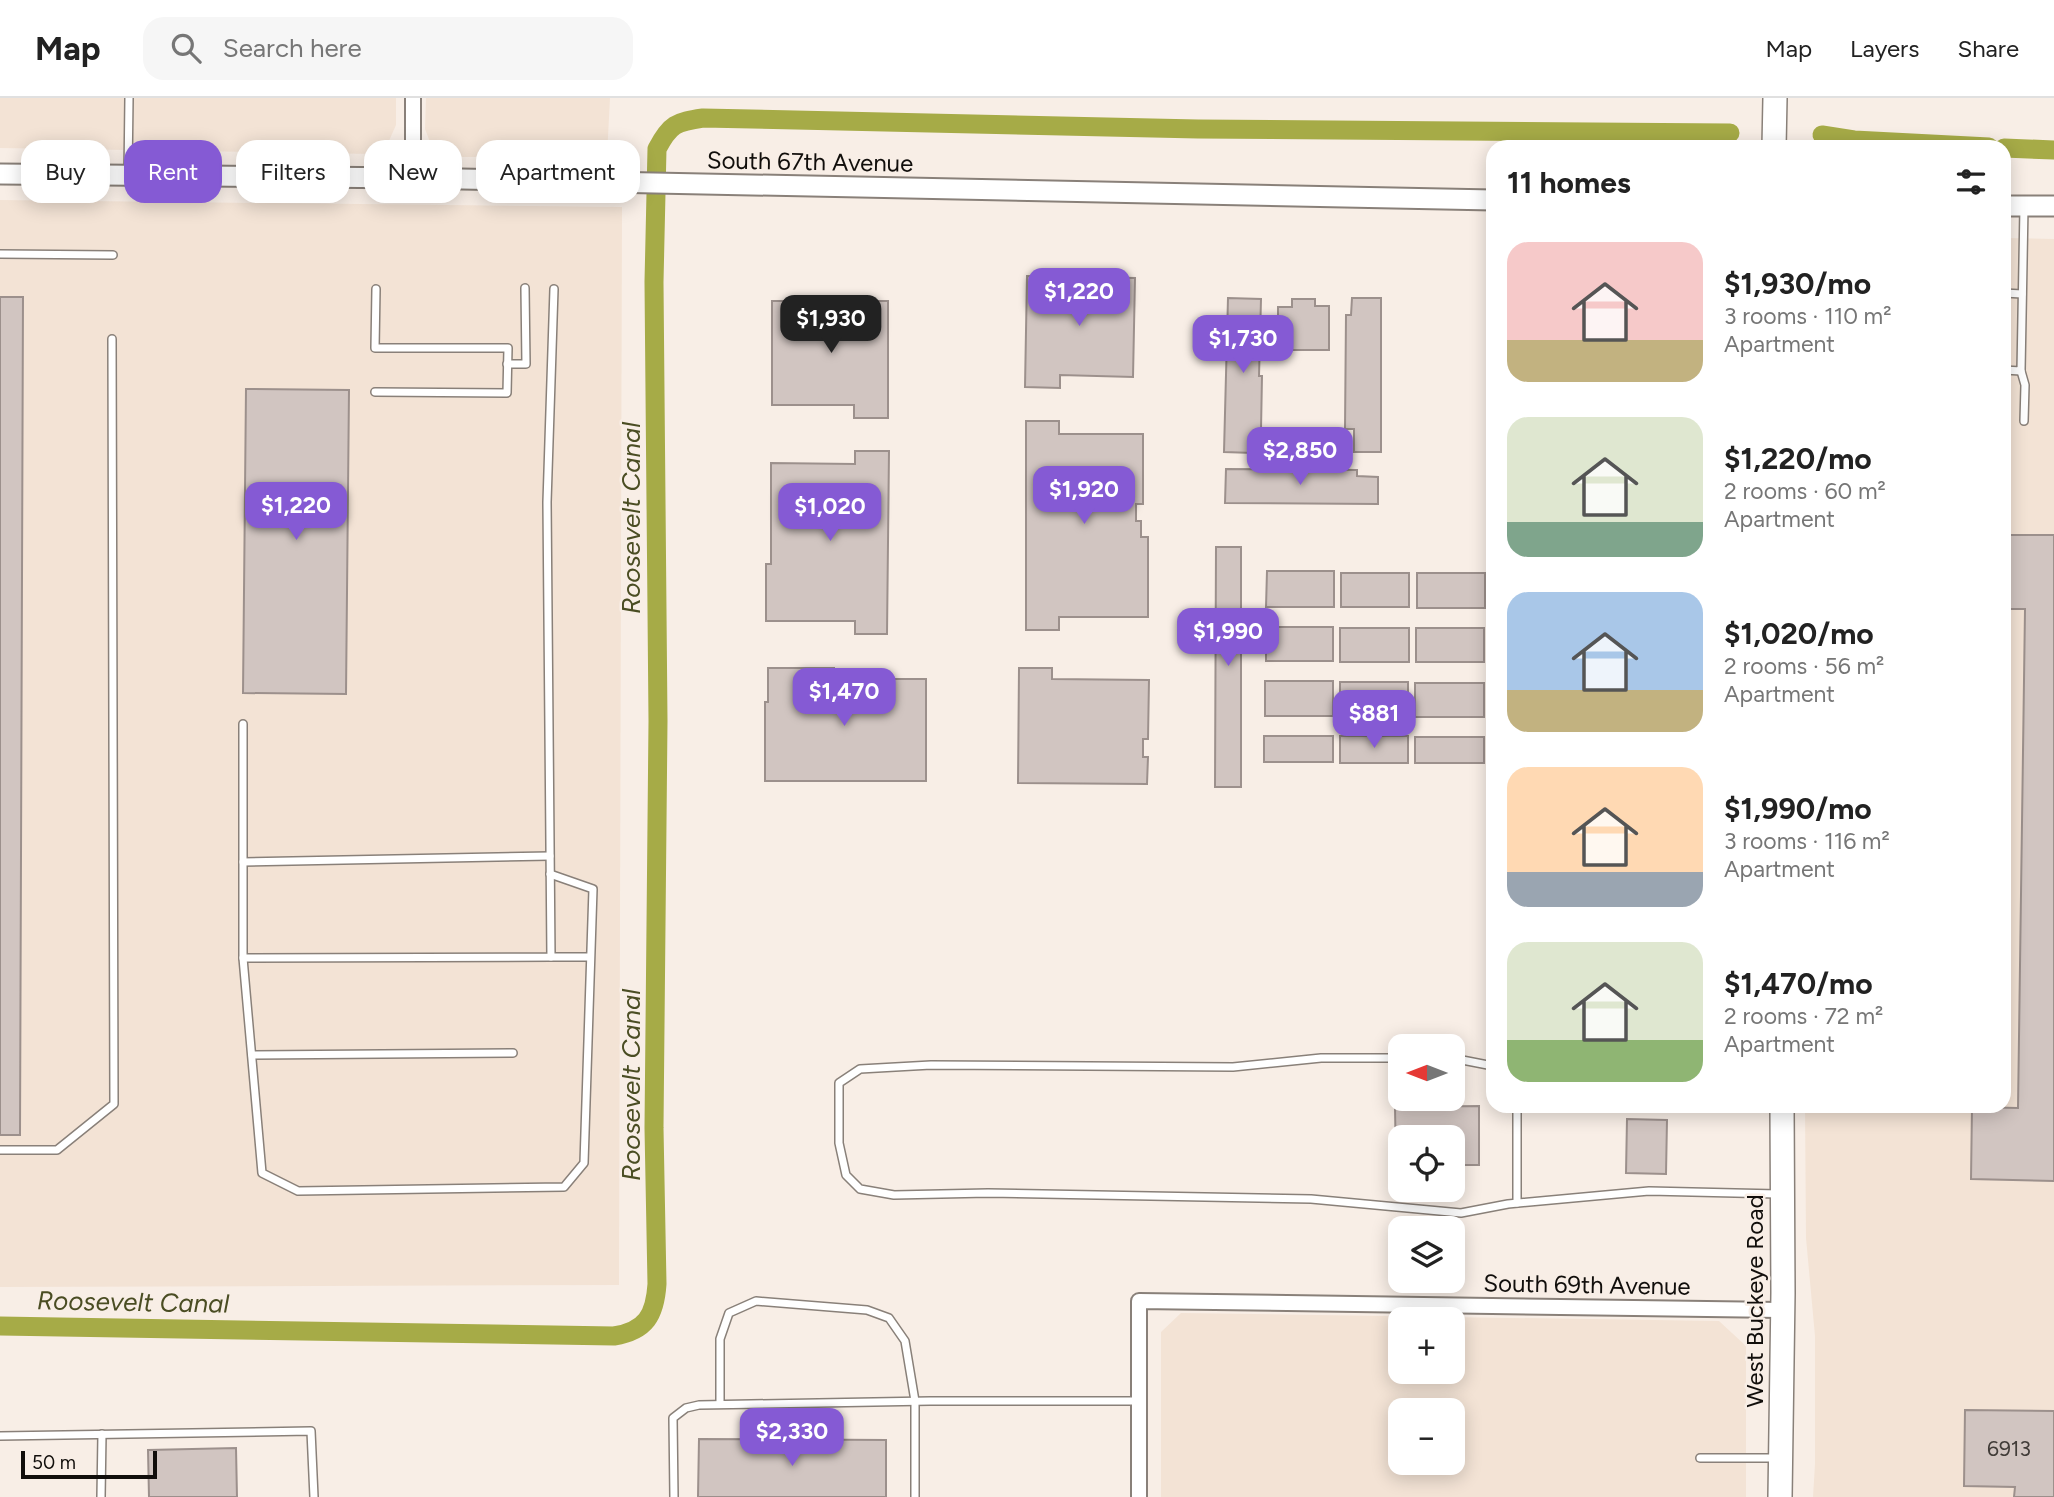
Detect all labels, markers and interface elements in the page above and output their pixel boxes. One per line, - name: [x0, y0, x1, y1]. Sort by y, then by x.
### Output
- search box: [143, 17, 633, 80]
- text: Map: [35, 29, 101, 68]
- icon: search: [167, 29, 205, 67]
- text: Search here: [223, 32, 362, 64]
- text: Map: [1765, 34, 1812, 63]
- text: Layers: [1850, 34, 1919, 63]
- text: Share: [1957, 34, 2019, 63]
- chip: Buy: [21, 140, 110, 203]
- chip: Rent: [124, 140, 222, 203]
- chip: Filters: [236, 140, 350, 203]
- chip: New: [364, 140, 462, 203]
- chip: Apartment: [476, 140, 640, 203]
- street label: South 67th Avenue: [707, 145, 913, 178]
- icon: filters: [1952, 163, 1990, 201]
- text: 11 homes: [1507, 164, 1631, 201]
- text: $1,930/mo: [1724, 265, 1871, 302]
- pin: $1,220: [1022, 268, 1136, 328]
- icon: home: [1563, 270, 1647, 354]
- text: $1,220: [1044, 277, 1114, 305]
- pin: $1,930: [774, 296, 888, 355]
- text: 3 rooms · 110 m²: [1724, 302, 1891, 330]
- text: $1,930: [796, 304, 866, 332]
- pin: $1,730: [1186, 316, 1300, 375]
- text: $1,730: [1209, 324, 1277, 352]
- text: Apartment: [1724, 330, 1835, 358]
- water label: Roosevelt Canal: [615, 422, 647, 614]
- pin: $2,850: [1243, 428, 1357, 487]
- text: $2,850: [1263, 436, 1337, 464]
- text: $1,220/mo: [1724, 440, 1872, 477]
- icon: home: [1563, 445, 1647, 529]
- pin: $1,920: [1027, 466, 1141, 526]
- text: $1,920: [1049, 475, 1119, 503]
- text: 2 rooms · 60 m²: [1724, 477, 1886, 505]
- pin: $1,220: [239, 482, 353, 542]
- pin: $1,020: [773, 484, 887, 543]
- text: $1,220: [261, 491, 331, 519]
- text: $1,020: [794, 492, 866, 520]
- text: Apartment: [1724, 505, 1835, 533]
- pin: $1,990: [1171, 608, 1285, 668]
- text: $1,020/mo: [1724, 615, 1874, 652]
- text: $1,990: [1193, 617, 1263, 645]
- icon: home: [1563, 620, 1647, 704]
- text: 2 rooms · 56 m²: [1724, 652, 1884, 680]
- pin: $1,470: [787, 668, 901, 728]
- text: $1,470: [809, 677, 879, 705]
- text: Apartment: [1724, 680, 1835, 708]
- pin: $881: [1333, 690, 1415, 750]
- text: $881: [1349, 699, 1399, 727]
- text: $1,990/mo: [1724, 790, 1872, 827]
- icon: home: [1563, 795, 1647, 879]
- text: 3 rooms · 116 m²: [1724, 827, 1890, 855]
- text: Apartment: [1724, 855, 1835, 883]
- text: $1,470/mo: [1724, 965, 1873, 1002]
- icon: home: [1563, 970, 1647, 1054]
- water label: Roosevelt Canal: [615, 989, 647, 1181]
- text: 2 rooms · 72 m²: [1724, 1002, 1883, 1030]
- text: Apartment: [1724, 1030, 1835, 1058]
- north arrow: [1388, 1034, 1465, 1111]
- map controls: [1388, 1034, 1465, 1475]
- button: locate: [1388, 1125, 1465, 1202]
- street label: West Buckeye Road: [1740, 1194, 1769, 1408]
- button: layers: [1388, 1216, 1465, 1293]
- street label: South 69th Avenue: [1483, 1268, 1691, 1301]
- water label: Roosevelt Canal: [37, 1284, 230, 1320]
- button: +: [1388, 1307, 1465, 1384]
- button: −: [1388, 1398, 1465, 1475]
- pin: $2,330: [735, 1408, 849, 1468]
- text: $2,330: [756, 1417, 828, 1445]
- house number: 6913: [1987, 1436, 2031, 1461]
- scale bar: [21, 1448, 158, 1480]
- text: 50 m: [32, 1451, 76, 1474]

